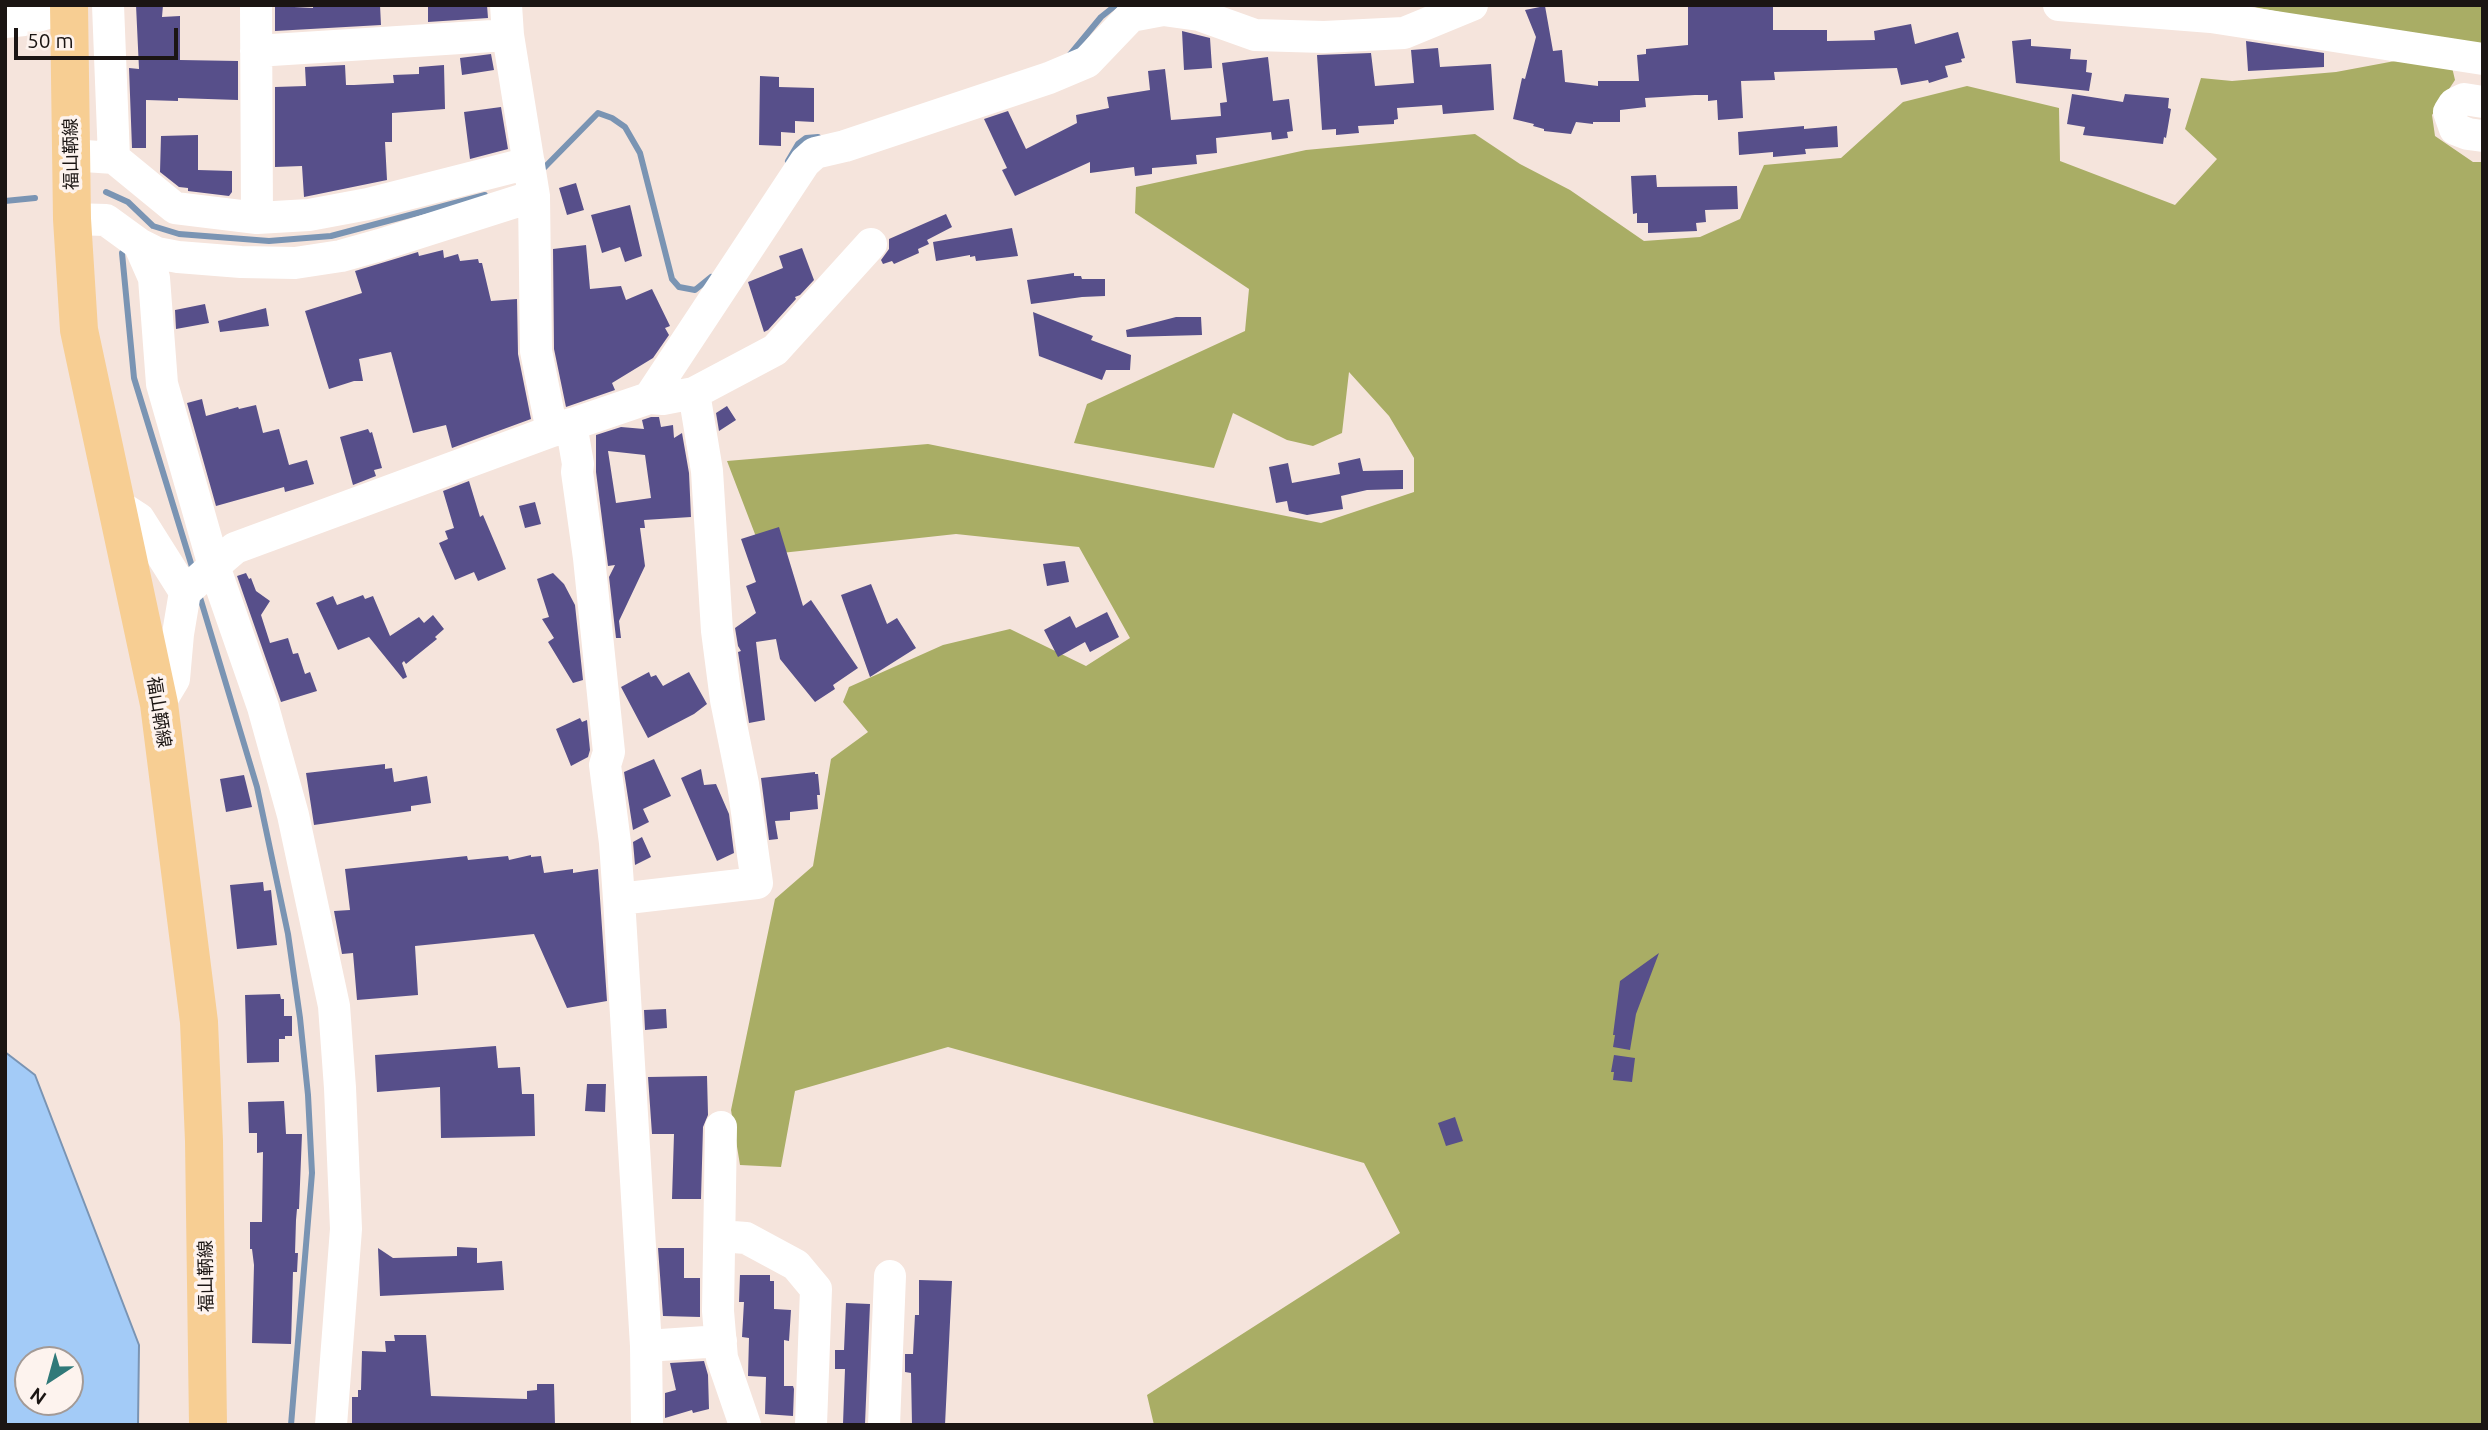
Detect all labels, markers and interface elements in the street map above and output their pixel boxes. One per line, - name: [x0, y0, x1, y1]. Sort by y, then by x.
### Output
- scale bar: [18, 14, 182, 58]
- text: 50 m: [27, 28, 74, 52]
- street label: 福山鞆線: [60, 118, 82, 190]
- street label: 福山鞆線: [143, 675, 175, 749]
- street label: 福山鞆線: [195, 1240, 217, 1312]
- north arrow: [14, 1346, 84, 1416]
- text: N: [26, 1383, 50, 1409]

